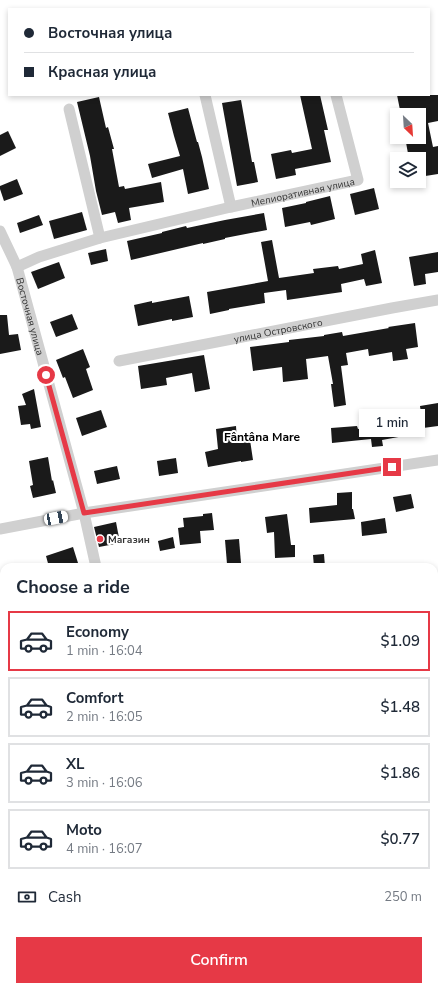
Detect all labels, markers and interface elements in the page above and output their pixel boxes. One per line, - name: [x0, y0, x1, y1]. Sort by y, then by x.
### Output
- text: Восточная улица: [48, 23, 172, 43]
- text: Красная улица: [48, 62, 156, 82]
- north arrow: [390, 108, 426, 144]
- map controls: [390, 108, 426, 188]
- button: layers: [390, 152, 426, 188]
- street label: Мелиоративная улица: [250, 175, 356, 211]
- street label: Восточная улица: [12, 276, 47, 357]
- street label: улица Островского: [233, 316, 324, 347]
- route start: [37, 366, 55, 384]
- callout: 1 min: [359, 409, 425, 437]
- text: 1 min: [375, 414, 409, 432]
- district label: Fântâna Mare: [224, 429, 301, 445]
- route end: [383, 458, 401, 476]
- car: [43, 510, 69, 526]
- place label: Магазин: [108, 533, 150, 547]
- marker: Магазин: [95, 534, 105, 544]
- text: Choose a ride: [16, 575, 130, 599]
- text: Economy: [66, 622, 129, 642]
- icon: car: [18, 623, 54, 659]
- text: $1.09: [380, 631, 420, 651]
- text: 1 min · 16:04: [66, 642, 142, 660]
- text: Comfort: [66, 688, 123, 708]
- icon: car: [18, 689, 54, 725]
- text: $1.48: [380, 697, 420, 717]
- text: 2 min · 16:05: [66, 708, 142, 726]
- text: XL: [66, 754, 85, 774]
- icon: car: [18, 755, 54, 791]
- text: $1.86: [380, 763, 420, 783]
- text: 3 min · 16:06: [66, 774, 142, 792]
- text: Moto: [66, 820, 102, 840]
- icon: car: [18, 821, 54, 857]
- text: $0.77: [380, 829, 420, 849]
- text: 4 min · 16:07: [66, 840, 142, 858]
- icon: cash: [16, 886, 38, 908]
- text: Cash: [48, 887, 82, 907]
- text: 250 m: [384, 888, 422, 906]
- button: Confirm: [16, 937, 422, 983]

